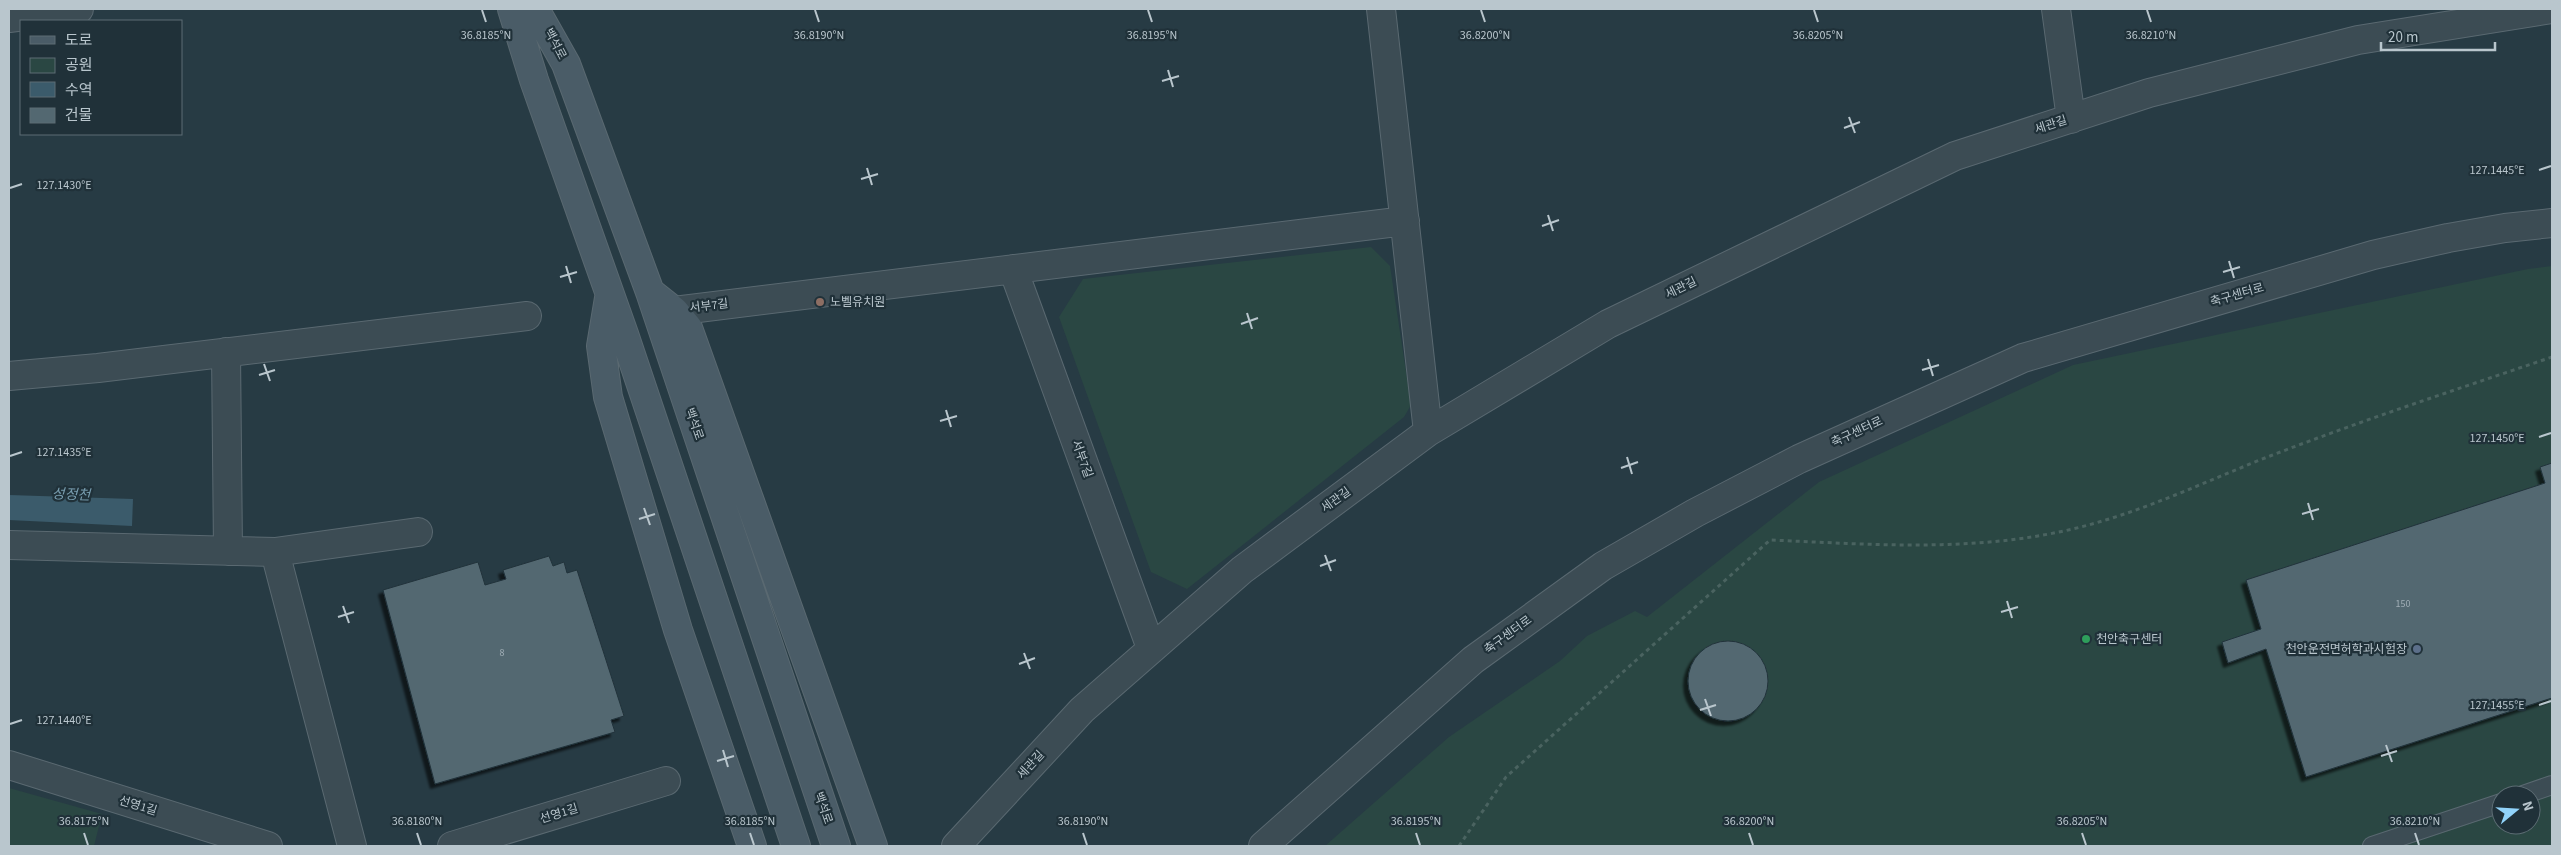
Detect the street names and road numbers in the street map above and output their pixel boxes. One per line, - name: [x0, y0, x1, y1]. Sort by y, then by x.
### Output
- street label: 백석로: [540, 25, 570, 63]
- street label: 세관길: [2033, 112, 2069, 138]
- street label: 세관길: [1662, 273, 1700, 303]
- street label: 축구센터로: [2208, 279, 2266, 311]
- street label: 서부7길: [689, 295, 729, 317]
- street label: 백석로: [681, 406, 707, 442]
- street label: 축구센터로: [1828, 413, 1886, 451]
- street label: 서부7길: [1067, 438, 1097, 480]
- street label: 세관길: [1318, 483, 1354, 517]
- street label: 축구센터로: [1481, 612, 1535, 658]
- street label: 세관길: [1013, 747, 1049, 783]
- street label: 백석로: [810, 790, 836, 826]
- street label: 선영1길: [117, 792, 159, 820]
- street label: 선영1길: [538, 800, 580, 828]

